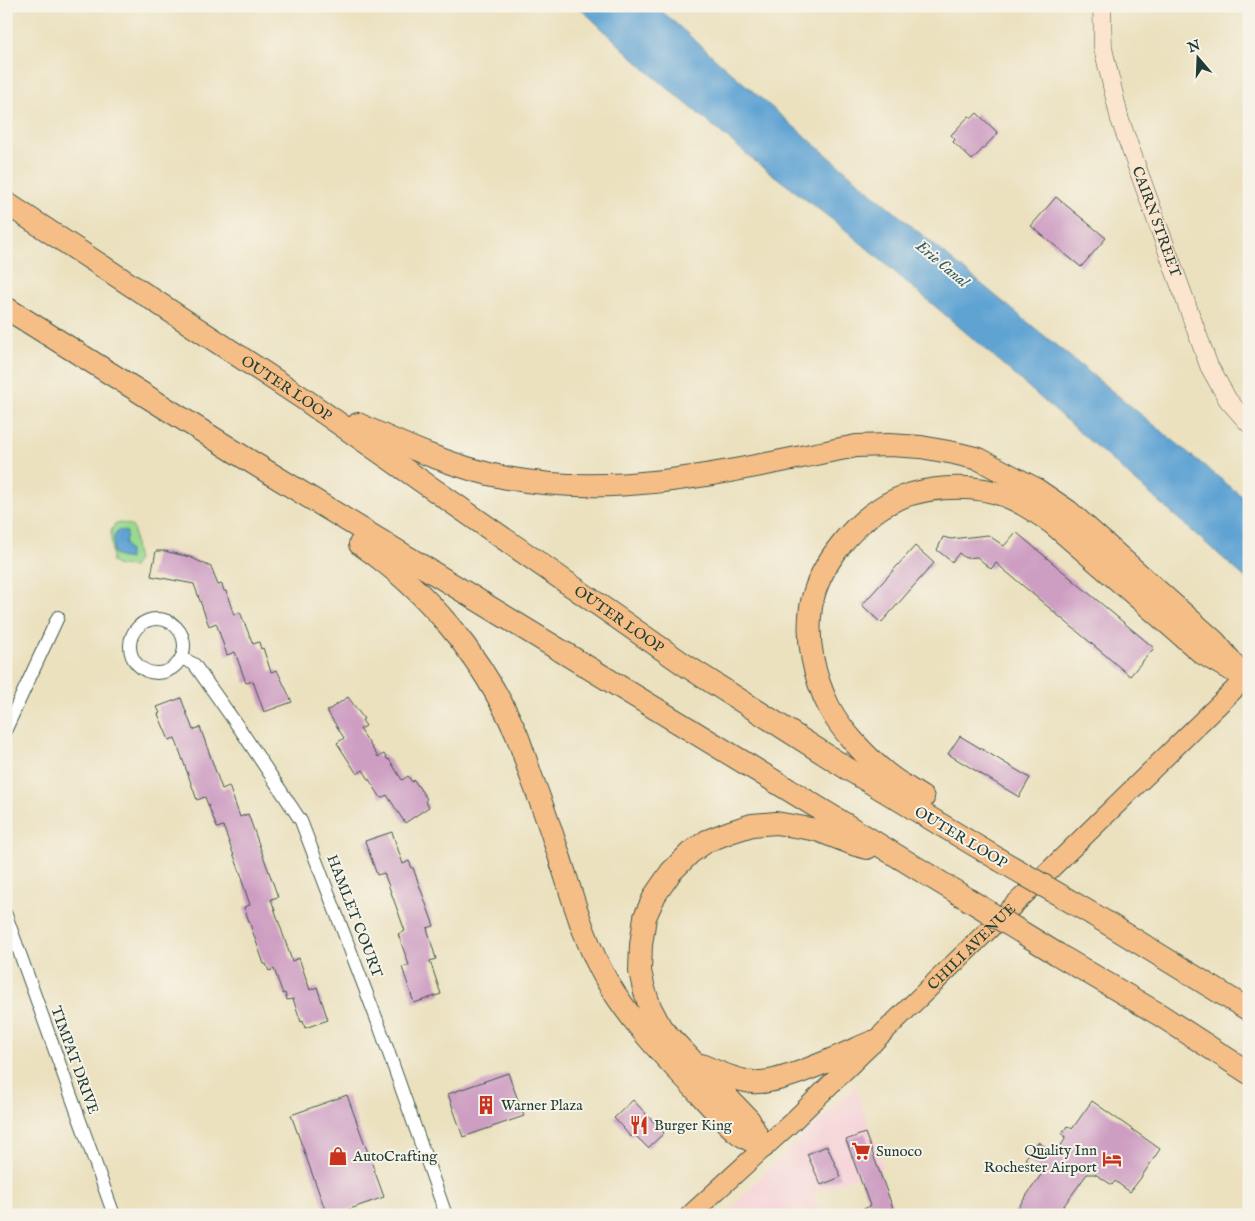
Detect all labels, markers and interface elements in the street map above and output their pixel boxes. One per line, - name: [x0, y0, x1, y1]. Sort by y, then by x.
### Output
- north arrow: [1172, 32, 1222, 82]
- text: N: [1184, 36, 1203, 57]
- street label: CAIRN STREET: [1128, 164, 1185, 280]
- water label: Erie Canal: [910, 236, 973, 293]
- street label: OUTER LOOP: [237, 351, 336, 426]
- street label: OUTER LOOP: [570, 582, 668, 658]
- street label: OUTER LOOP: [911, 802, 1011, 873]
- street label: HAMLET COURT: [322, 852, 387, 980]
- street label: CHILI AVENUE: [924, 899, 1020, 994]
- street label: TIMPAT DRIVE: [46, 1004, 103, 1117]
- building icon: Warner Plaza: [475, 1094, 497, 1116]
- place label: Warner Plaza: [501, 1096, 583, 1115]
- restaurant icon: Burger King: [628, 1114, 650, 1136]
- place label: Burger King: [654, 1116, 733, 1135]
- supermarket icon: Sunoco: [850, 1140, 872, 1162]
- place label: Quality Inn Rochester Airport: [984, 1141, 1097, 1177]
- place label: Sunoco: [876, 1142, 922, 1161]
- shop icon: AutoCrafting: [327, 1145, 349, 1167]
- place label: AutoCrafting: [352, 1147, 438, 1166]
- hotel icon: Quality Inn Rochester Airport: [1101, 1148, 1123, 1170]

